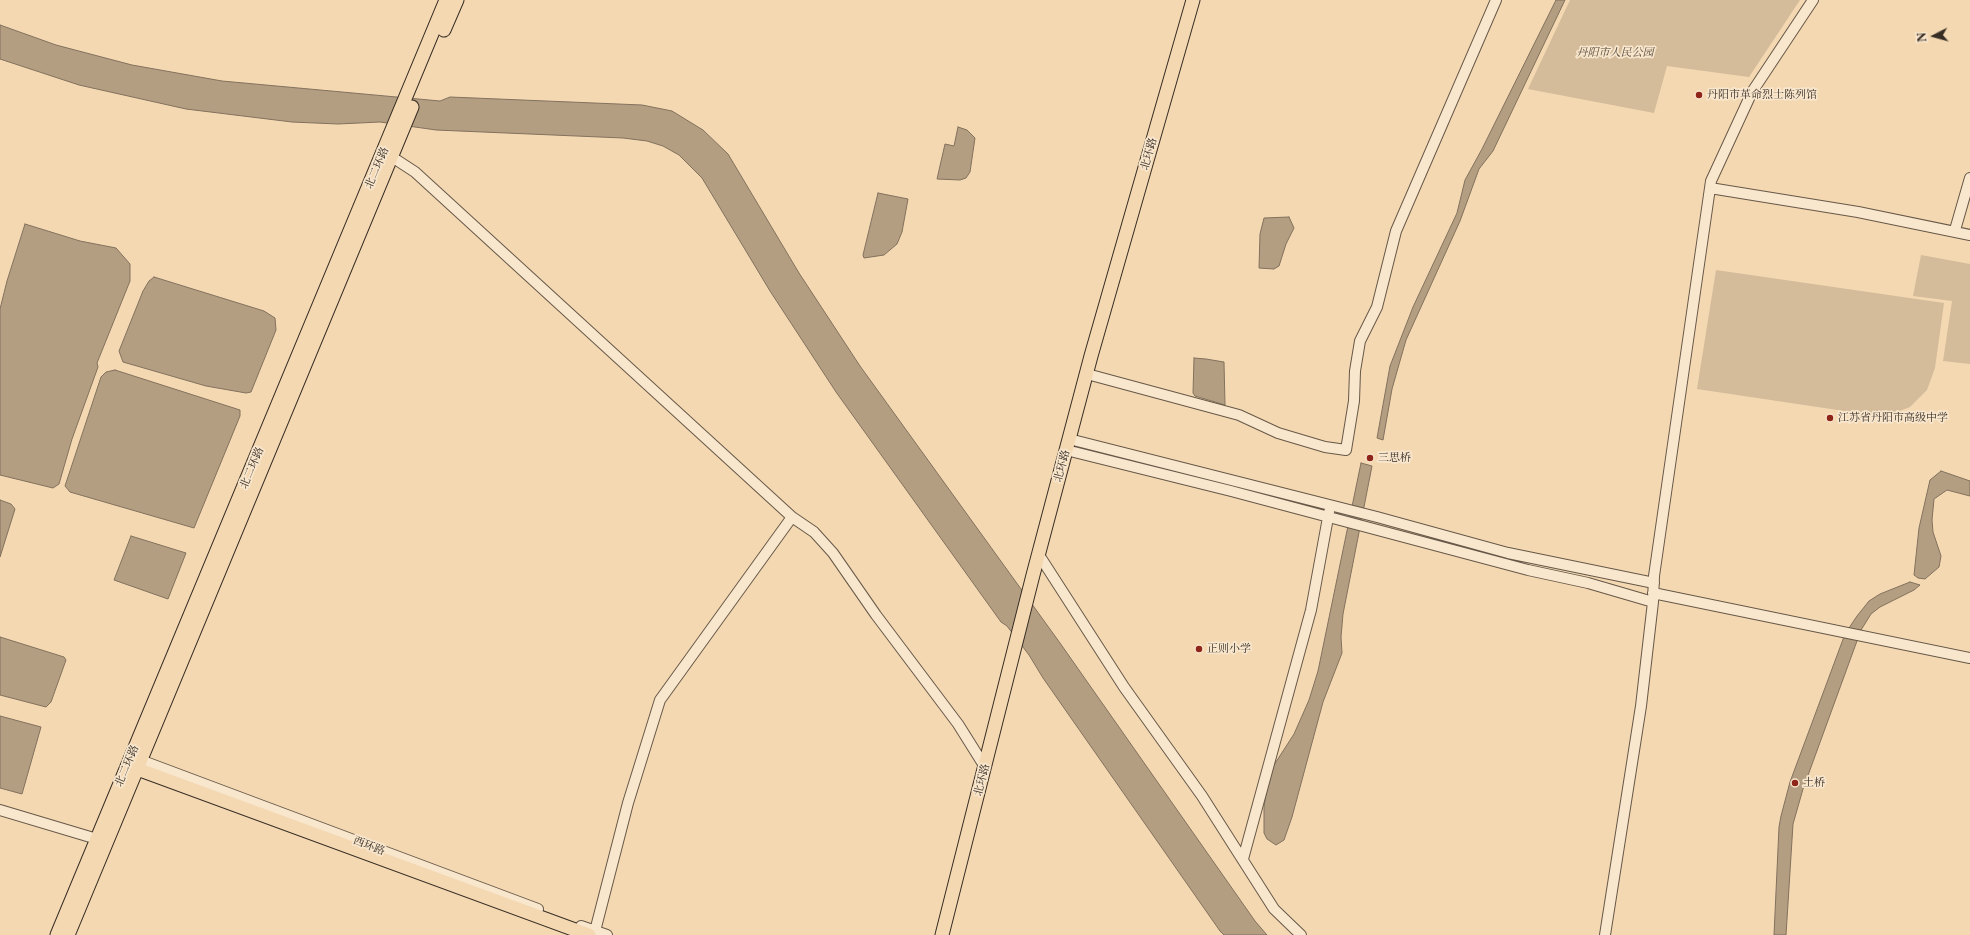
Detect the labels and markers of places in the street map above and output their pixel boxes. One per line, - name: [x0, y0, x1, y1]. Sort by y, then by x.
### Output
- place label: 丹阳市革命烈士陈列馆: [1707, 88, 1817, 102]
- marker: 丹阳市革命烈士陈列馆: [1694, 90, 1704, 100]
- place label: 江苏省丹阳市高级中学: [1838, 411, 1948, 425]
- marker: 江苏省丹阳市高级中学: [1825, 413, 1835, 423]
- place label: 三思桥: [1378, 451, 1411, 465]
- marker: 三思桥: [1365, 453, 1375, 463]
- place label: 正则小学: [1207, 642, 1251, 656]
- marker: 正则小学: [1194, 644, 1204, 654]
- place label: 土桥: [1803, 776, 1825, 790]
- marker: 土桥: [1790, 778, 1800, 788]

